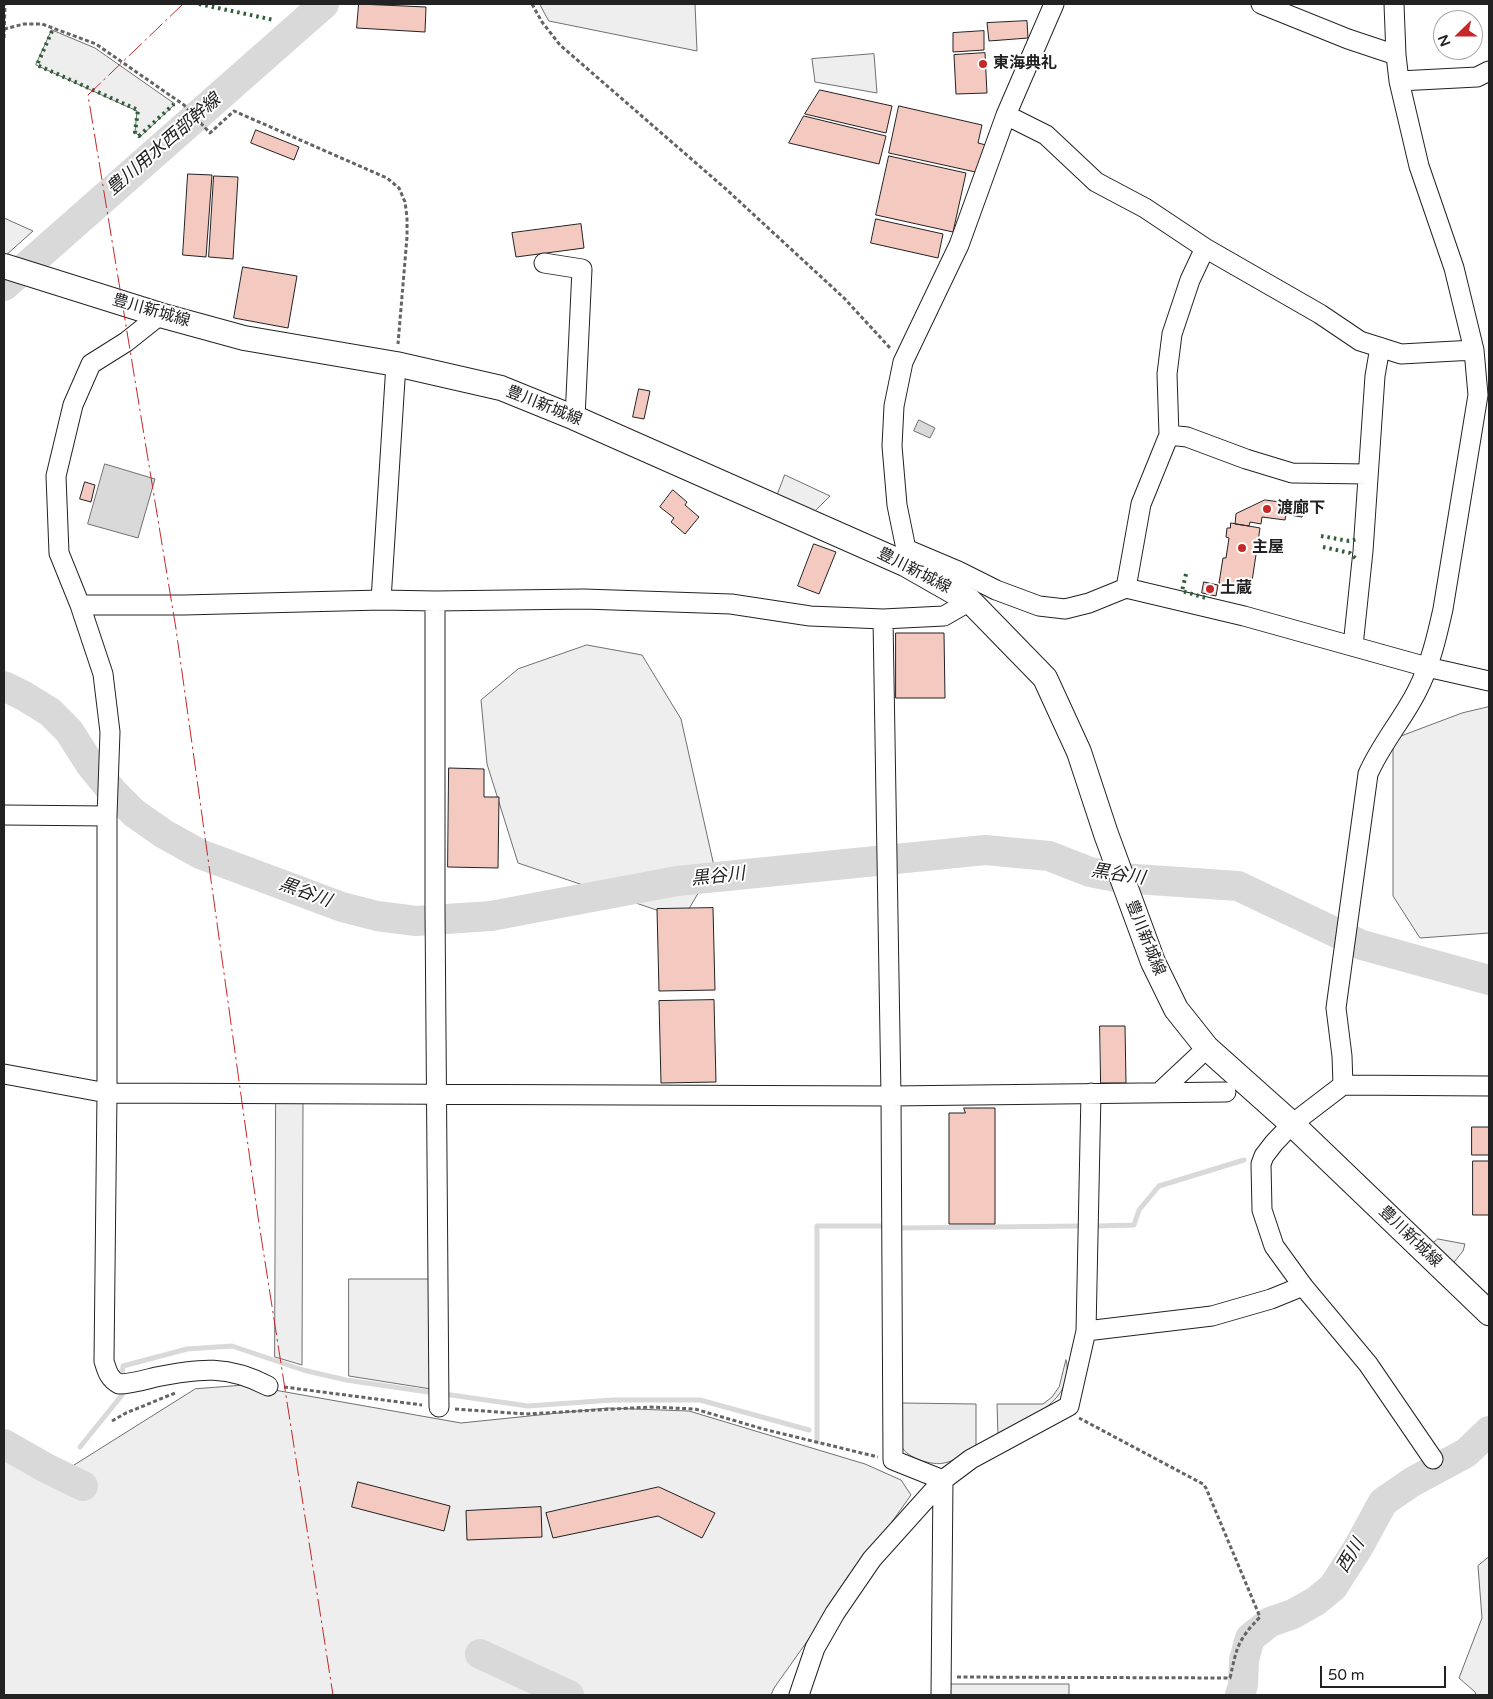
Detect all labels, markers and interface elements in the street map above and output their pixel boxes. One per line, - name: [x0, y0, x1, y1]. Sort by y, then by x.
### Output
- north arrow: [1433, 10, 1483, 60]
- text: N: [1435, 32, 1455, 49]
- place label: 東海典礼: [993, 54, 1057, 74]
- marker: 東海典礼: [977, 58, 989, 70]
- water label: 豊川用水西部幹線: [103, 90, 225, 200]
- street label: 豊川新城線: [110, 291, 192, 331]
- street label: 豊川新城線: [503, 382, 585, 430]
- place label: 渡廊下: [1277, 499, 1325, 519]
- marker: 渡廊下: [1261, 503, 1273, 515]
- place label: 主屋: [1252, 538, 1284, 558]
- marker: 主屋: [1236, 542, 1248, 554]
- street label: 豊川新城線: [874, 544, 954, 598]
- place label: 土蔵: [1220, 579, 1252, 599]
- marker: 土蔵: [1204, 583, 1216, 595]
- water label: 黒谷川: [1090, 860, 1146, 890]
- water label: 黒谷川: [690, 863, 746, 891]
- water label: 黒谷川: [276, 874, 334, 912]
- street label: 豊川新城線: [1121, 897, 1169, 979]
- street label: 豊川新城線: [1375, 1202, 1445, 1272]
- water label: 西川: [1332, 1535, 1370, 1577]
- scale bar: [1323, 1656, 1449, 1688]
- text: 50 m: [1328, 1666, 1365, 1684]

